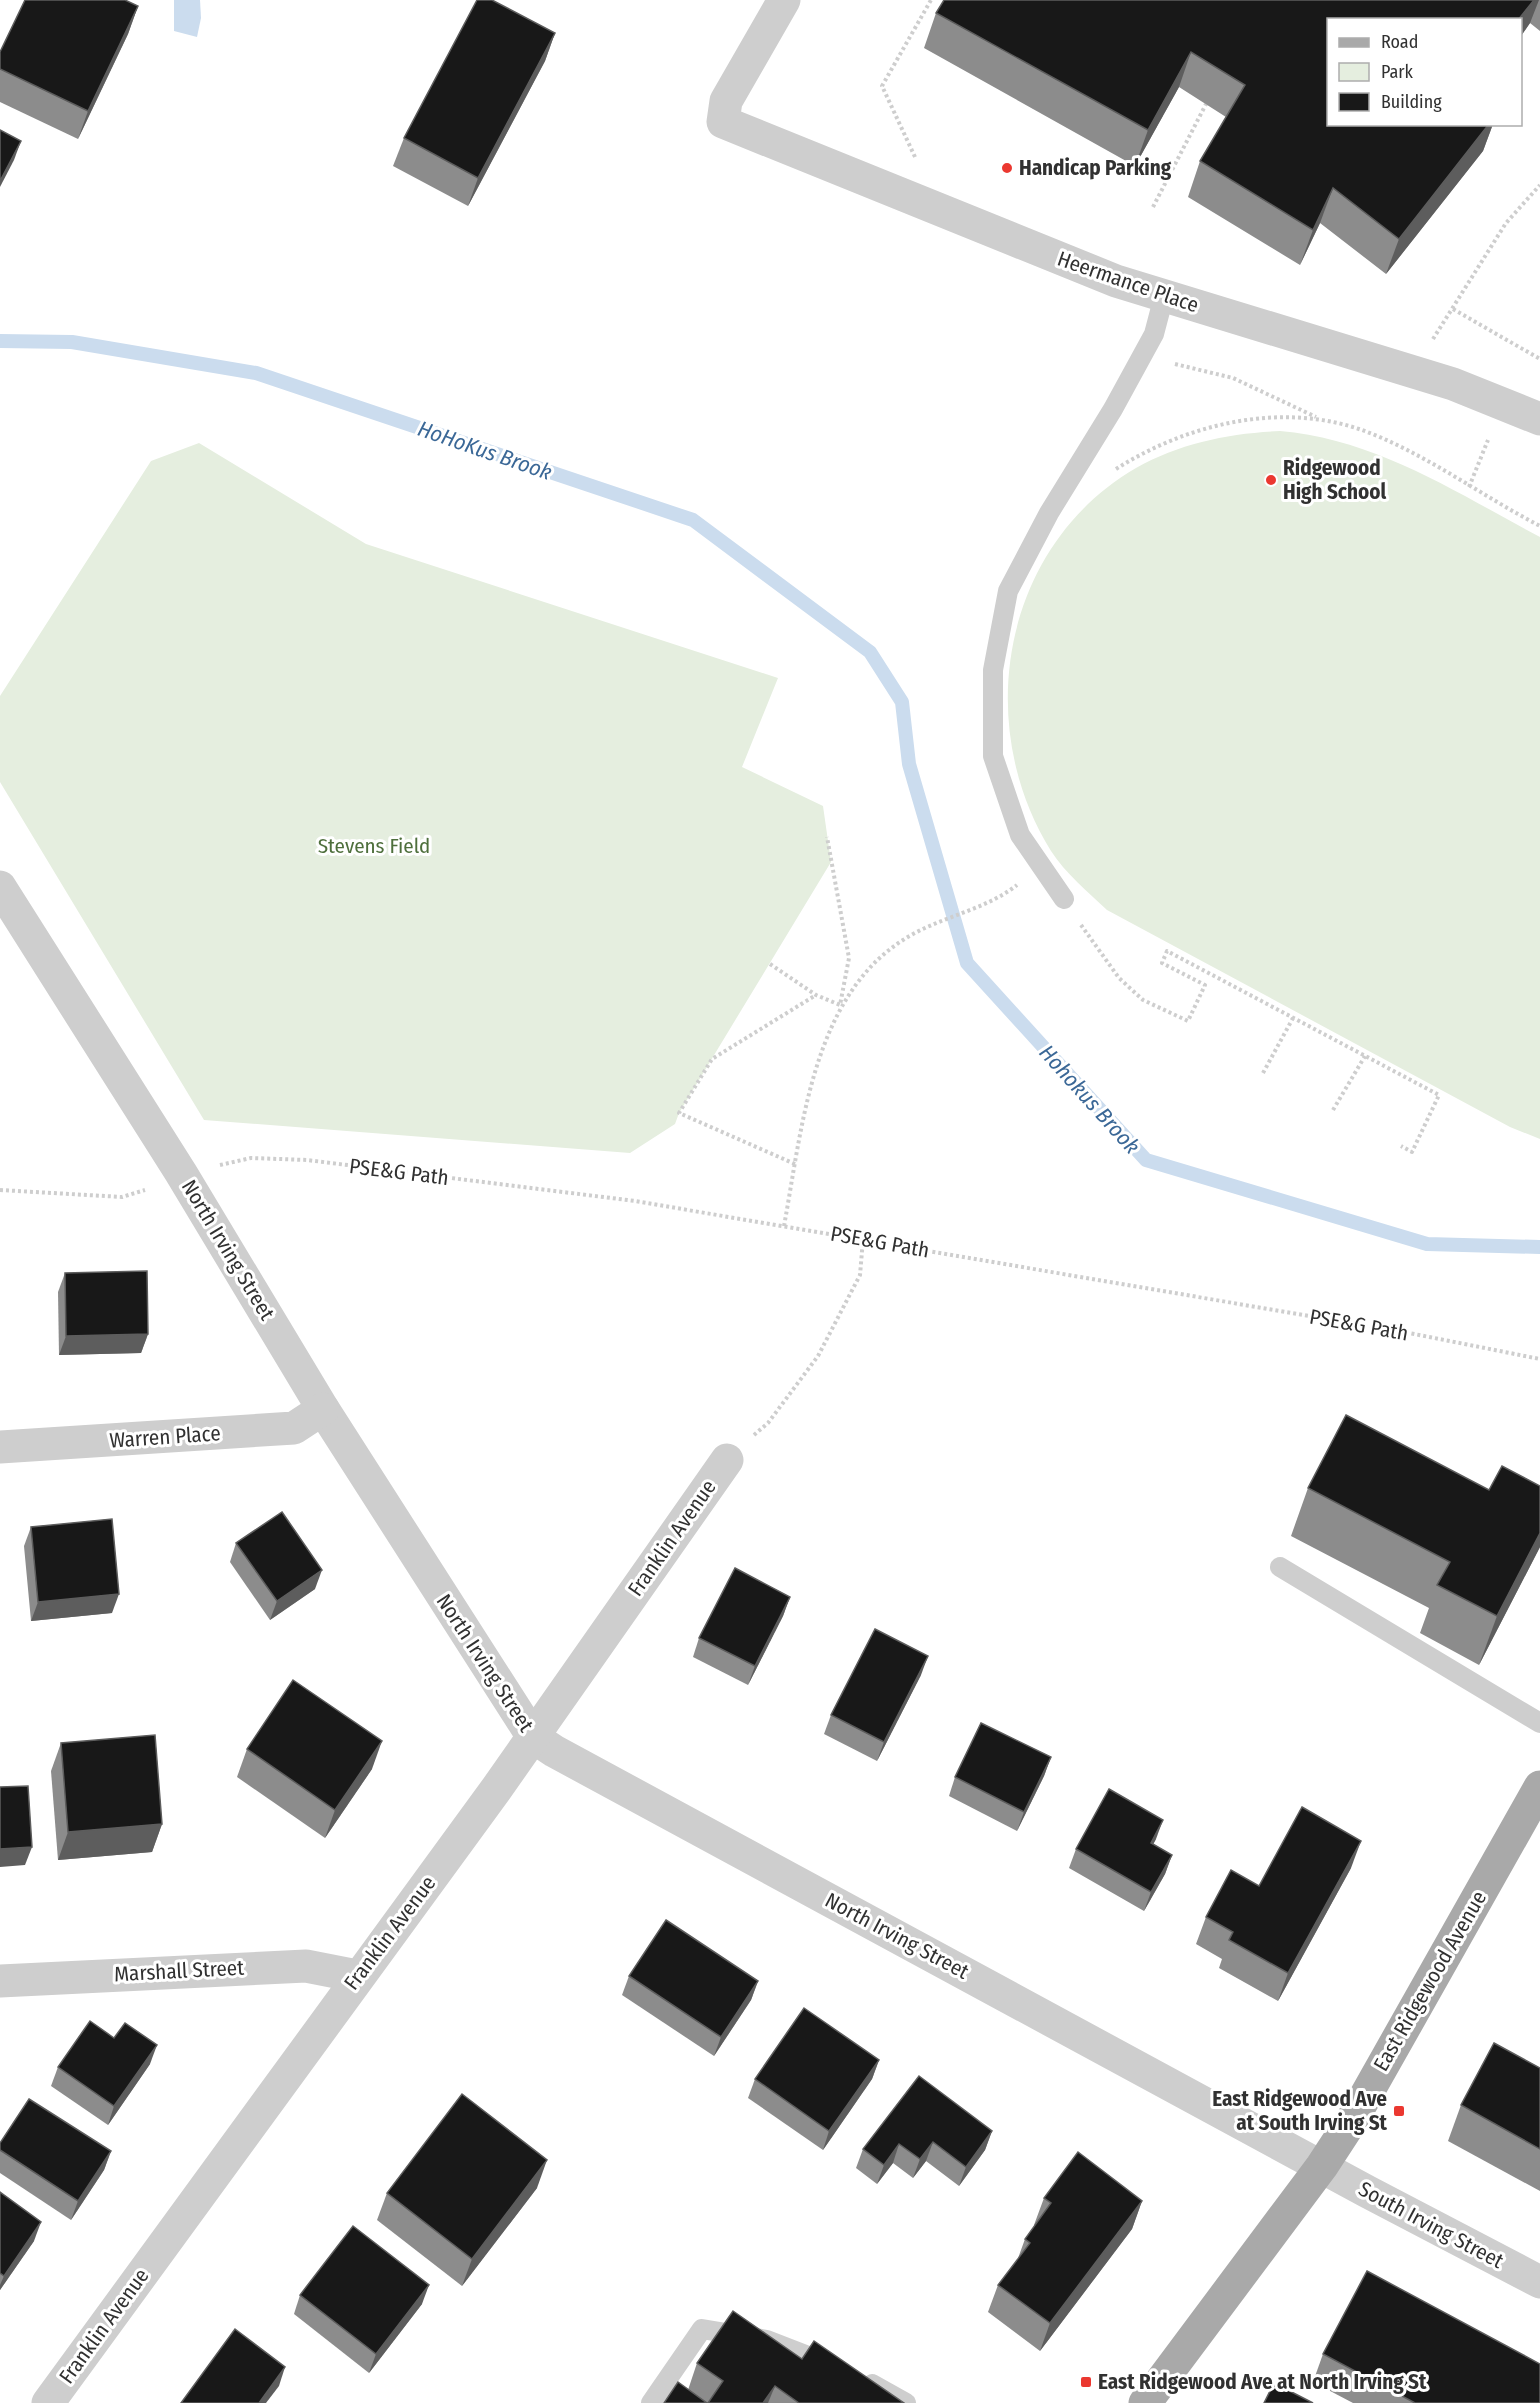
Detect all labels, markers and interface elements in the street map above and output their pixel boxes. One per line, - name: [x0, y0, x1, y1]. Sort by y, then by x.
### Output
- legend: [1327, 18, 1522, 126]
- text: Road: [1381, 31, 1418, 53]
- text: Park: [1381, 61, 1414, 83]
- text: Building: [1381, 91, 1442, 113]
- place label: Handicap Parking: [1019, 155, 1172, 181]
- marker: Handicap Parking: [1000, 161, 1014, 175]
- street label: Heermance Place: [1054, 246, 1202, 318]
- water label: HoHoKus Brook: [414, 415, 556, 486]
- place label: Ridgewood High School: [1283, 455, 1386, 505]
- marker: Ridgewood High School: [1264, 473, 1278, 487]
- park label: Stevens Field: [318, 833, 430, 859]
- water label: Hohokus Brook: [1034, 1039, 1146, 1160]
- street label: PSE&G Path: [348, 1153, 450, 1191]
- street label: North Irving Street: [176, 1175, 280, 1325]
- street label: PSE&G Path: [829, 1221, 931, 1263]
- street label: PSE&G Path: [1308, 1304, 1410, 1346]
- street label: Warren Place: [109, 1420, 221, 1454]
- street label: Franklin Avenue: [622, 1475, 722, 1601]
- street label: North Irving Street: [431, 1589, 539, 1737]
- street label: Franklin Avenue: [339, 1871, 441, 1995]
- street label: East Ridgewood Avenue: [1368, 1886, 1492, 2076]
- street label: North Irving Street: [821, 1887, 973, 1985]
- street label: Marshall Street: [113, 1955, 245, 1987]
- place label: East Ridgewood Ave at South Irving St: [1212, 2086, 1388, 2136]
- marker: East Ridgewood Ave at South Irving St: [1392, 2104, 1406, 2118]
- street label: South Irving Street: [1354, 2176, 1508, 2274]
- street label: Franklin Avenue: [53, 2263, 155, 2389]
- place label: East Ridgewood Ave at North Irving St: [1098, 2369, 1427, 2395]
- marker: East Ridgewood Ave at North Irving St: [1079, 2375, 1093, 2389]

